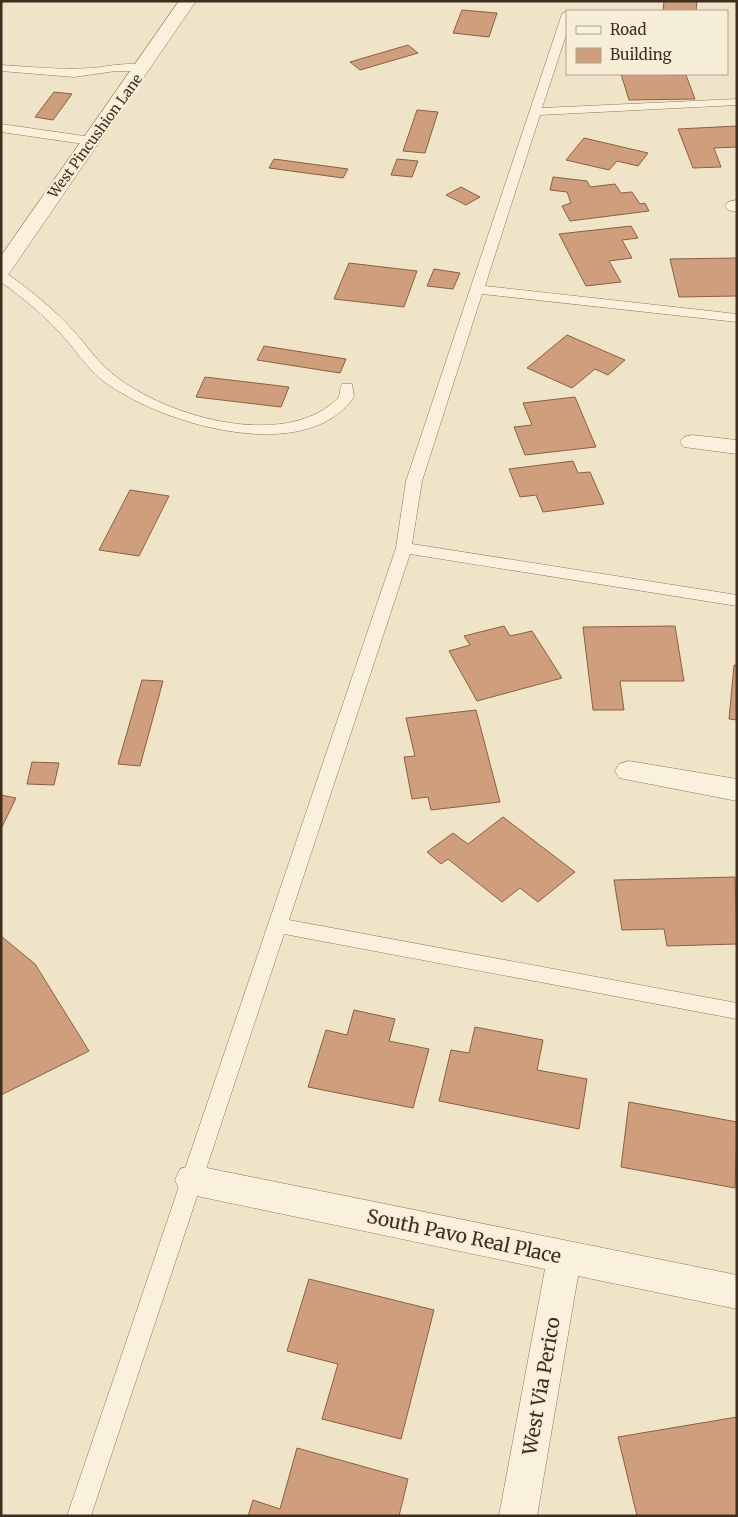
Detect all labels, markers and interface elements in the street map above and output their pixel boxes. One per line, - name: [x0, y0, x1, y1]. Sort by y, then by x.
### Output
- legend: [566, 10, 728, 75]
- text: Road: [610, 20, 646, 39]
- text: Building: [610, 45, 672, 64]
- street label: West Pincushion Lane: [43, 70, 146, 202]
- street label: South Pavo Real Place: [365, 1204, 563, 1268]
- street label: West Via Perico: [517, 1315, 565, 1458]

